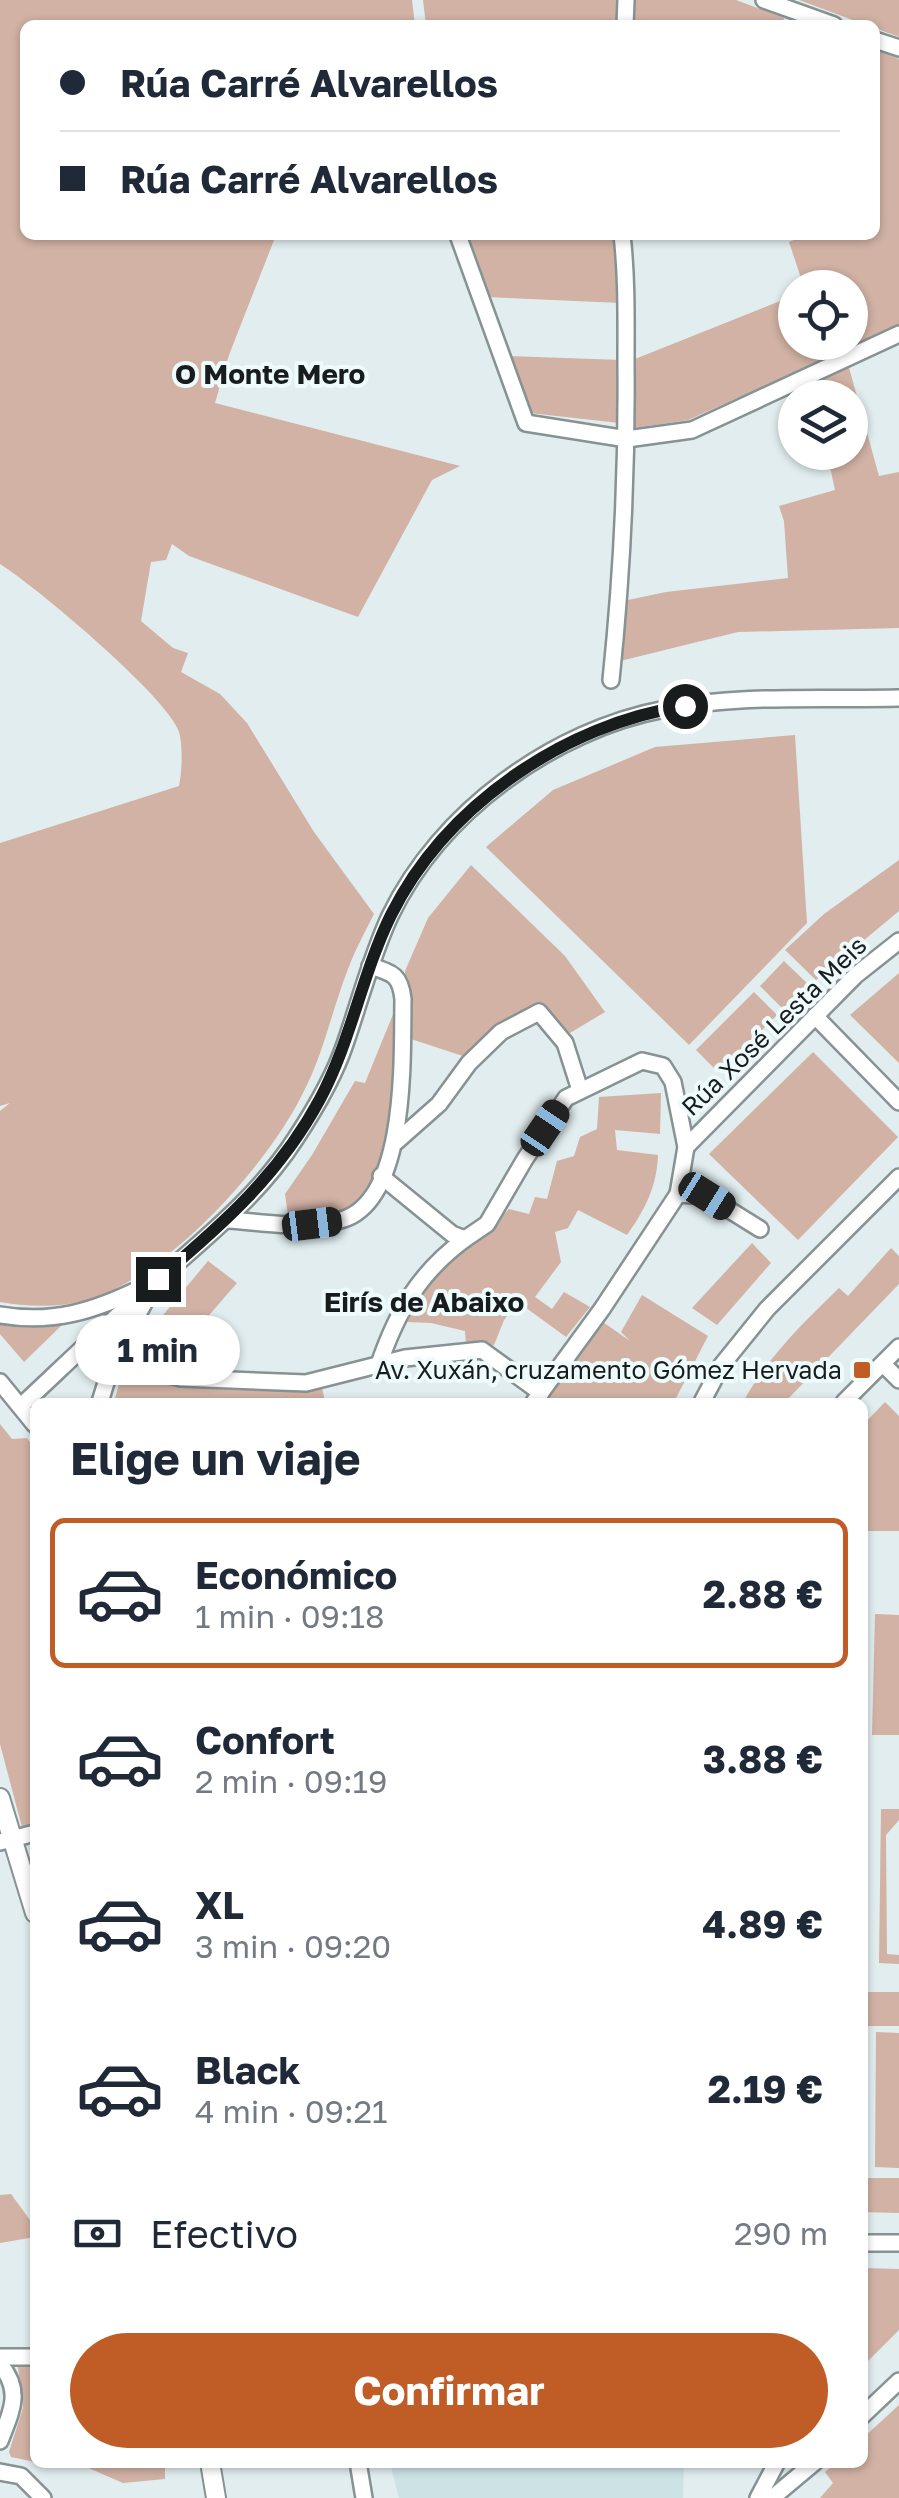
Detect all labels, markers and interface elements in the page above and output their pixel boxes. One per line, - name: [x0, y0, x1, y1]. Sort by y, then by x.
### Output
- text: Rúa Carré Alvarellos: [120, 60, 498, 105]
- text: Rúa Carré Alvarellos: [120, 156, 498, 201]
- map controls: [778, 270, 868, 470]
- button: locate: [778, 270, 868, 360]
- district label: O Monte Mero: [175, 357, 365, 390]
- button: layers: [778, 380, 868, 470]
- route start: [663, 684, 708, 729]
- street label: Rúa Xosé Lesta Meis: [675, 929, 873, 1122]
- car: [516, 1095, 574, 1161]
- car: [674, 1167, 740, 1225]
- car: [280, 1205, 344, 1243]
- route end: [136, 1257, 181, 1302]
- district label: Eirís de Abaixo: [324, 1285, 524, 1318]
- callout: 1 min: [76, 1314, 240, 1384]
- text: 1 min: [117, 1331, 198, 1369]
- place label: Av. Xuxán, cruzamento Gómez Hervada: [375, 1354, 842, 1385]
- marker: Av. Xuxán, cruzamento Gómez Hervada: [851, 1359, 873, 1381]
- text: Elige un viaje: [70, 1431, 361, 1485]
- icon: car: [75, 1548, 165, 1638]
- text: Económico: [195, 1552, 397, 1597]
- text: 2.88 €: [703, 1571, 823, 1616]
- text: 1 min · 09:18: [195, 1597, 385, 1635]
- icon: car: [75, 1713, 165, 1803]
- text: Confort: [195, 1717, 335, 1762]
- text: 3.88 €: [703, 1736, 823, 1781]
- text: 2 min · 09:19: [195, 1762, 387, 1800]
- icon: car: [75, 1878, 165, 1968]
- text: XL: [195, 1882, 244, 1927]
- text: 4.89 €: [702, 1901, 823, 1946]
- text: 3 min · 09:20: [195, 1927, 391, 1965]
- icon: car: [75, 2043, 165, 2133]
- text: Black: [195, 2047, 300, 2092]
- text: 2.19 €: [708, 2066, 823, 2111]
- text: 4 min · 09:21: [195, 2092, 388, 2130]
- icon: cash: [70, 2206, 125, 2261]
- text: Efectivo: [150, 2211, 298, 2256]
- text: 290 m: [734, 2214, 828, 2252]
- button: Confirmar: [70, 2333, 828, 2448]

